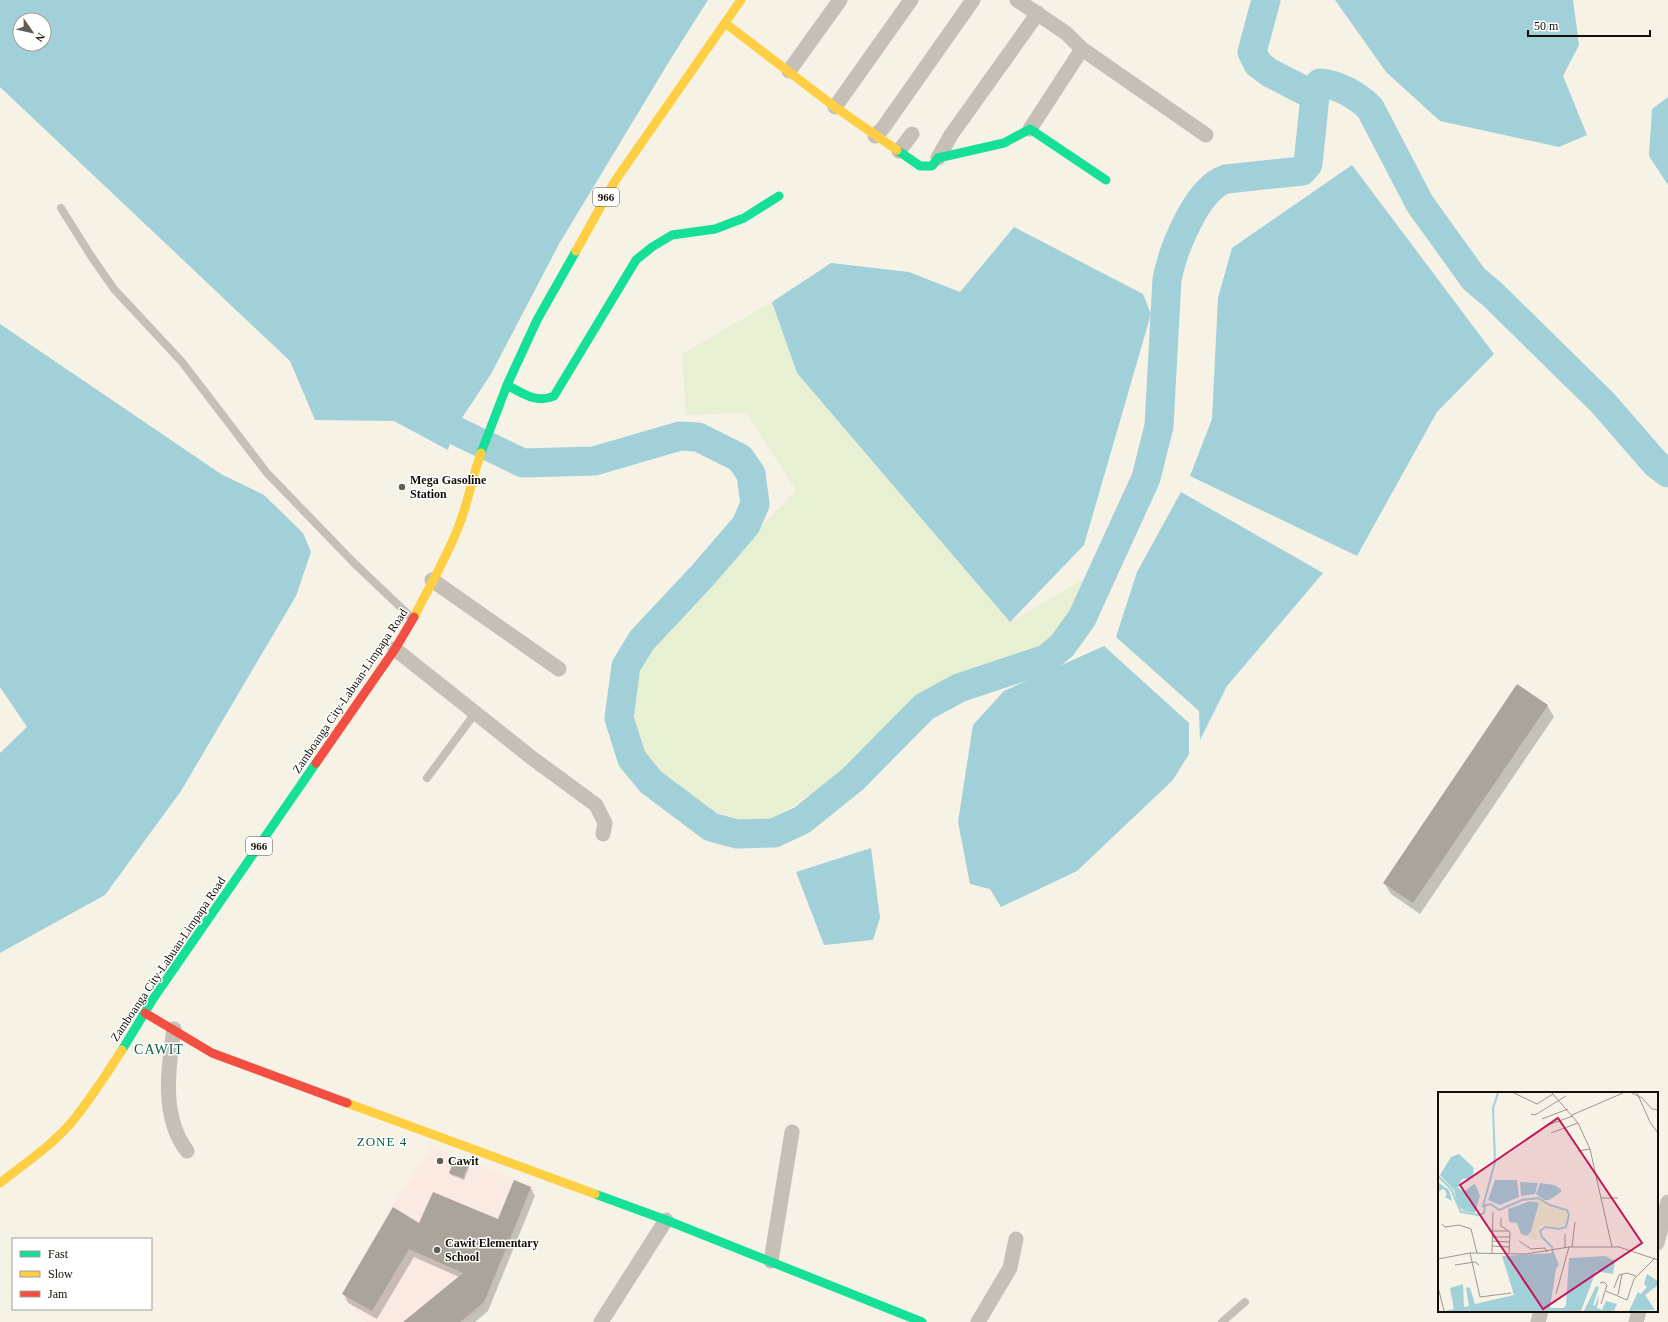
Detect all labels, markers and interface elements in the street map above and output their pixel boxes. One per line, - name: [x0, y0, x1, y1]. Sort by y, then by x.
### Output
- north arrow: [12, 12, 52, 52]
- scale bar: [1528, 12, 1650, 38]
- text: 50 m: [1534, 19, 1559, 33]
- text: N: [33, 31, 47, 44]
- road number: 966: [593, 188, 619, 206]
- place label: Mega Gasoline Station: [410, 473, 487, 501]
- marker: Mega Gasoline Station: [397, 482, 407, 492]
- street label: Zamboanga City-Labuan-Limpapa Road: [290, 606, 410, 776]
- road number: 966: [246, 837, 272, 855]
- street label: Zamboanga City-Labuan-Limpapa Road: [108, 874, 228, 1044]
- district label: CAWIT: [134, 1042, 184, 1057]
- inset map: [1438, 1092, 1658, 1312]
- district label: ZONE 4: [357, 1134, 407, 1149]
- place label: Cawit: [448, 1154, 479, 1168]
- marker: Cawit: [435, 1156, 445, 1166]
- place label: Cawit Elementary School: [445, 1236, 539, 1264]
- legend: [12, 1238, 152, 1310]
- marker: Cawit Elementary School: [432, 1245, 442, 1255]
- text: Fast: [48, 1247, 69, 1261]
- text: Slow: [48, 1267, 73, 1281]
- text: Jam: [48, 1287, 68, 1301]

